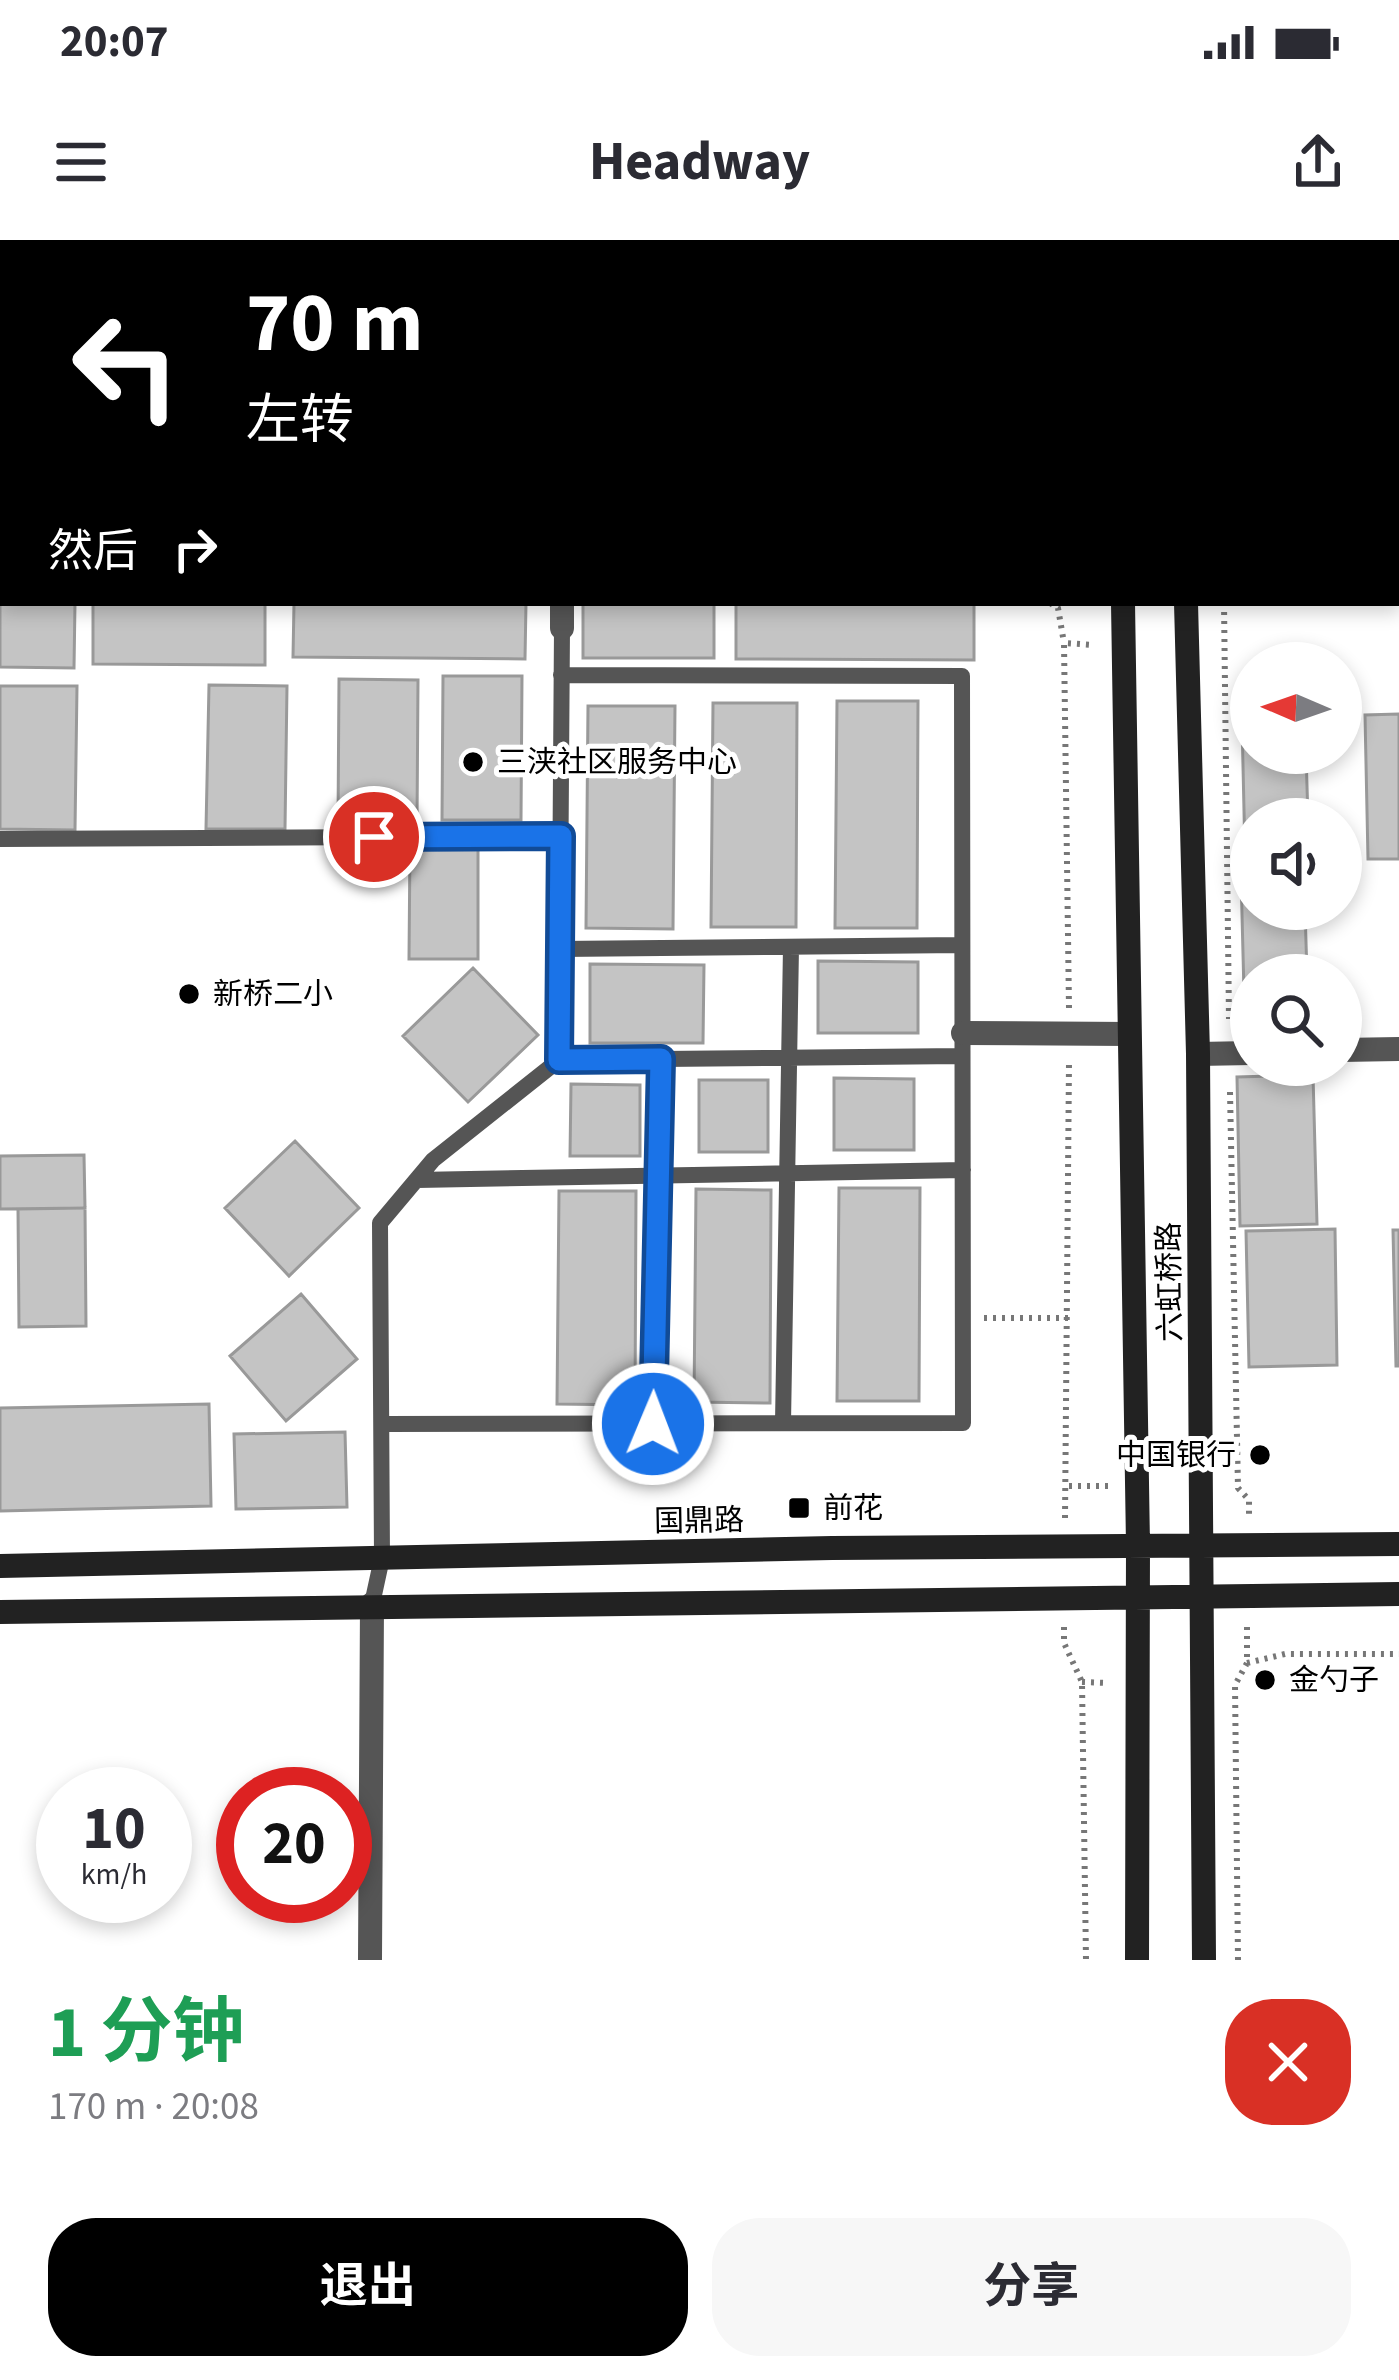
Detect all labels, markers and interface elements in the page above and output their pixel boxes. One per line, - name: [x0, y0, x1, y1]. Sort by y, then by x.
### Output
- text: 20:07: [60, 10, 169, 74]
- text: Headway: [589, 124, 810, 201]
- icon: menu: [48, 129, 114, 195]
- icon: share: [1285, 129, 1351, 195]
- text: 70 m: [246, 264, 424, 384]
- icon: left: [48, 288, 204, 444]
- text: 左转: [246, 383, 354, 460]
- icon: right: [162, 516, 228, 582]
- text: 然后: [48, 520, 138, 584]
- north arrow: [1230, 642, 1362, 774]
- map controls: [1230, 642, 1362, 1086]
- place label: 三浃社区服务中心: [497, 741, 737, 784]
- marker: 三浃社区服务中心: [460, 749, 486, 775]
- pin: [323, 786, 425, 888]
- button: sound: [1230, 798, 1362, 930]
- icon: arrive: [341, 804, 407, 870]
- button: search: [1230, 954, 1362, 1086]
- place label: 新桥二小: [213, 973, 333, 1016]
- marker: 新桥二小: [176, 981, 202, 1007]
- street label: 六虹桥路: [1147, 1222, 1193, 1342]
- position arrow: [590, 1361, 716, 1487]
- place label: 中国银行: [1116, 1434, 1236, 1477]
- marker: 中国银行: [1247, 1442, 1273, 1468]
- place label: 前花: [823, 1487, 883, 1530]
- marker: 前花: [786, 1495, 812, 1521]
- street label: 国鼎路: [654, 1499, 744, 1543]
- place label: 金勺子: [1289, 1659, 1379, 1702]
- marker: 金勺子: [1252, 1667, 1278, 1693]
- speed limit sign: 20: [216, 1767, 372, 1923]
- text: 10: [82, 1787, 146, 1872]
- text: km/h: [81, 1853, 147, 1896]
- text: 1 分钟: [48, 1982, 244, 2085]
- button: close: [1225, 1999, 1351, 2125]
- text: 170 m · 20:08: [48, 2079, 259, 2135]
- button: 退出: [48, 2218, 688, 2356]
- button: 分享: [712, 2218, 1351, 2356]

